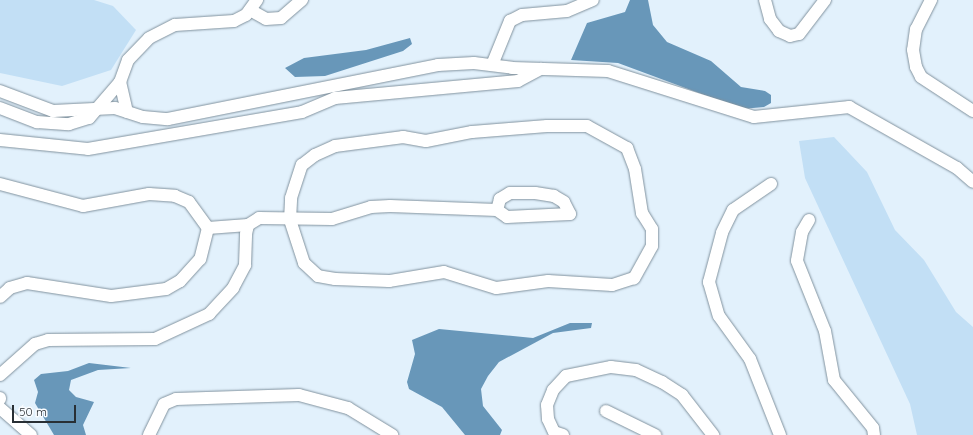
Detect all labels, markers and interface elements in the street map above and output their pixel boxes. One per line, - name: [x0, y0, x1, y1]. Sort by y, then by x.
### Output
- scale bar: [14, 397, 78, 423]
- text: 50 m: [19, 404, 47, 419]

